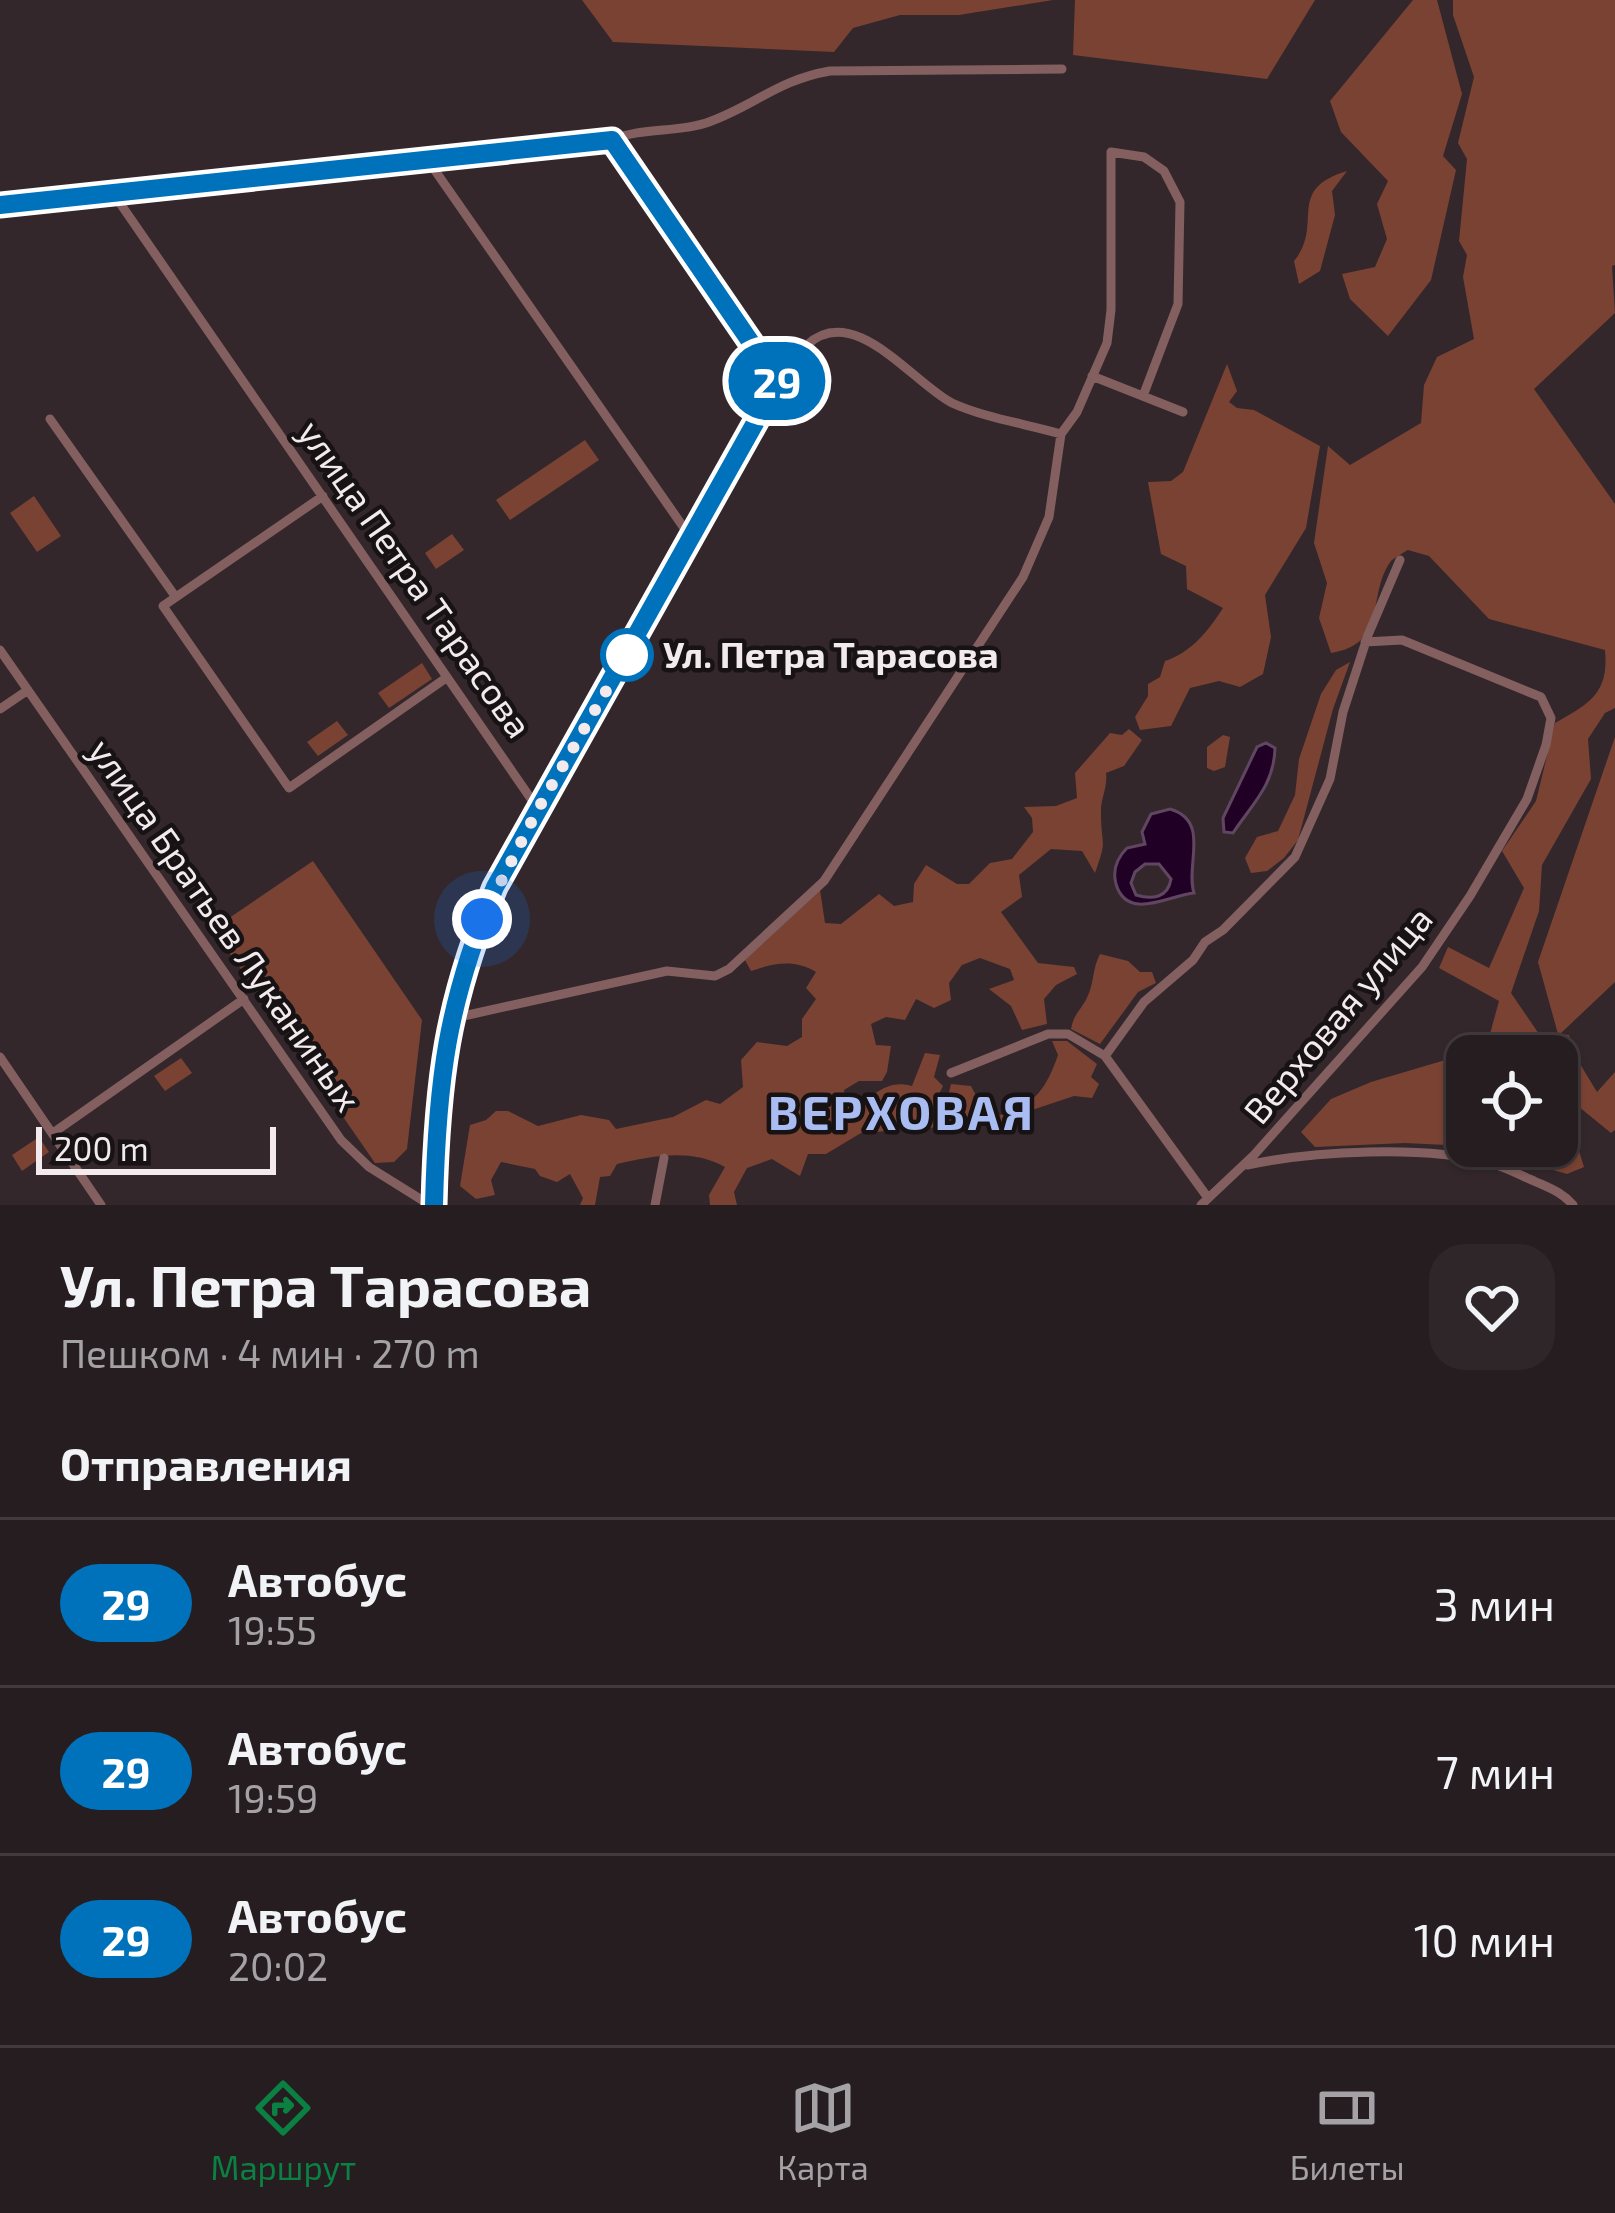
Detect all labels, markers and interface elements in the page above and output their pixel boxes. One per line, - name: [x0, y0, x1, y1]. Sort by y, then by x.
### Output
- line badge: 29: [723, 342, 831, 420]
- text: 29: [752, 356, 802, 406]
- street label: улица Петра Тарасова: [290, 411, 542, 746]
- marker: Ул. Петра Тарасова: [602, 630, 652, 680]
- place label: Ул. Петра Тарасова: [663, 632, 999, 675]
- street label: улица Братьев Луканиных: [80, 730, 371, 1119]
- your location: [452, 889, 512, 949]
- street label: Верховая улица: [1234, 897, 1441, 1132]
- map controls: [1446, 1035, 1578, 1167]
- button: locate: [1446, 1035, 1578, 1167]
- district label: ВЕРХОВАЯ: [768, 1082, 1036, 1140]
- scale bar: [36, 1121, 276, 1174]
- text: 200 m: [54, 1128, 149, 1168]
- button: heart: [1429, 1244, 1555, 1370]
- text: Ул. Петра Тарасова: [60, 1250, 591, 1318]
- text: Пешком · 4 мин · 270 m: [60, 1329, 480, 1376]
- text: Отправления: [60, 1436, 352, 1490]
- text: Автобус: [228, 1552, 407, 1606]
- text: 3 мин: [1434, 1576, 1555, 1630]
- text: 29: [101, 1578, 151, 1628]
- text: 19:55: [228, 1606, 317, 1653]
- text: Автобус: [228, 1720, 407, 1774]
- text: 7 мин: [1436, 1744, 1555, 1798]
- text: 29: [101, 1746, 151, 1796]
- text: 19:59: [228, 1774, 318, 1821]
- text: Автобус: [228, 1888, 407, 1942]
- text: 10 мин: [1414, 1912, 1555, 1966]
- text: 29: [101, 1914, 151, 1964]
- text: 20:02: [228, 1942, 328, 1989]
- tab: Маршрут: [210, 2075, 356, 2187]
- tab: Карта: [777, 2075, 869, 2187]
- tab: Билеты: [1290, 2075, 1405, 2187]

